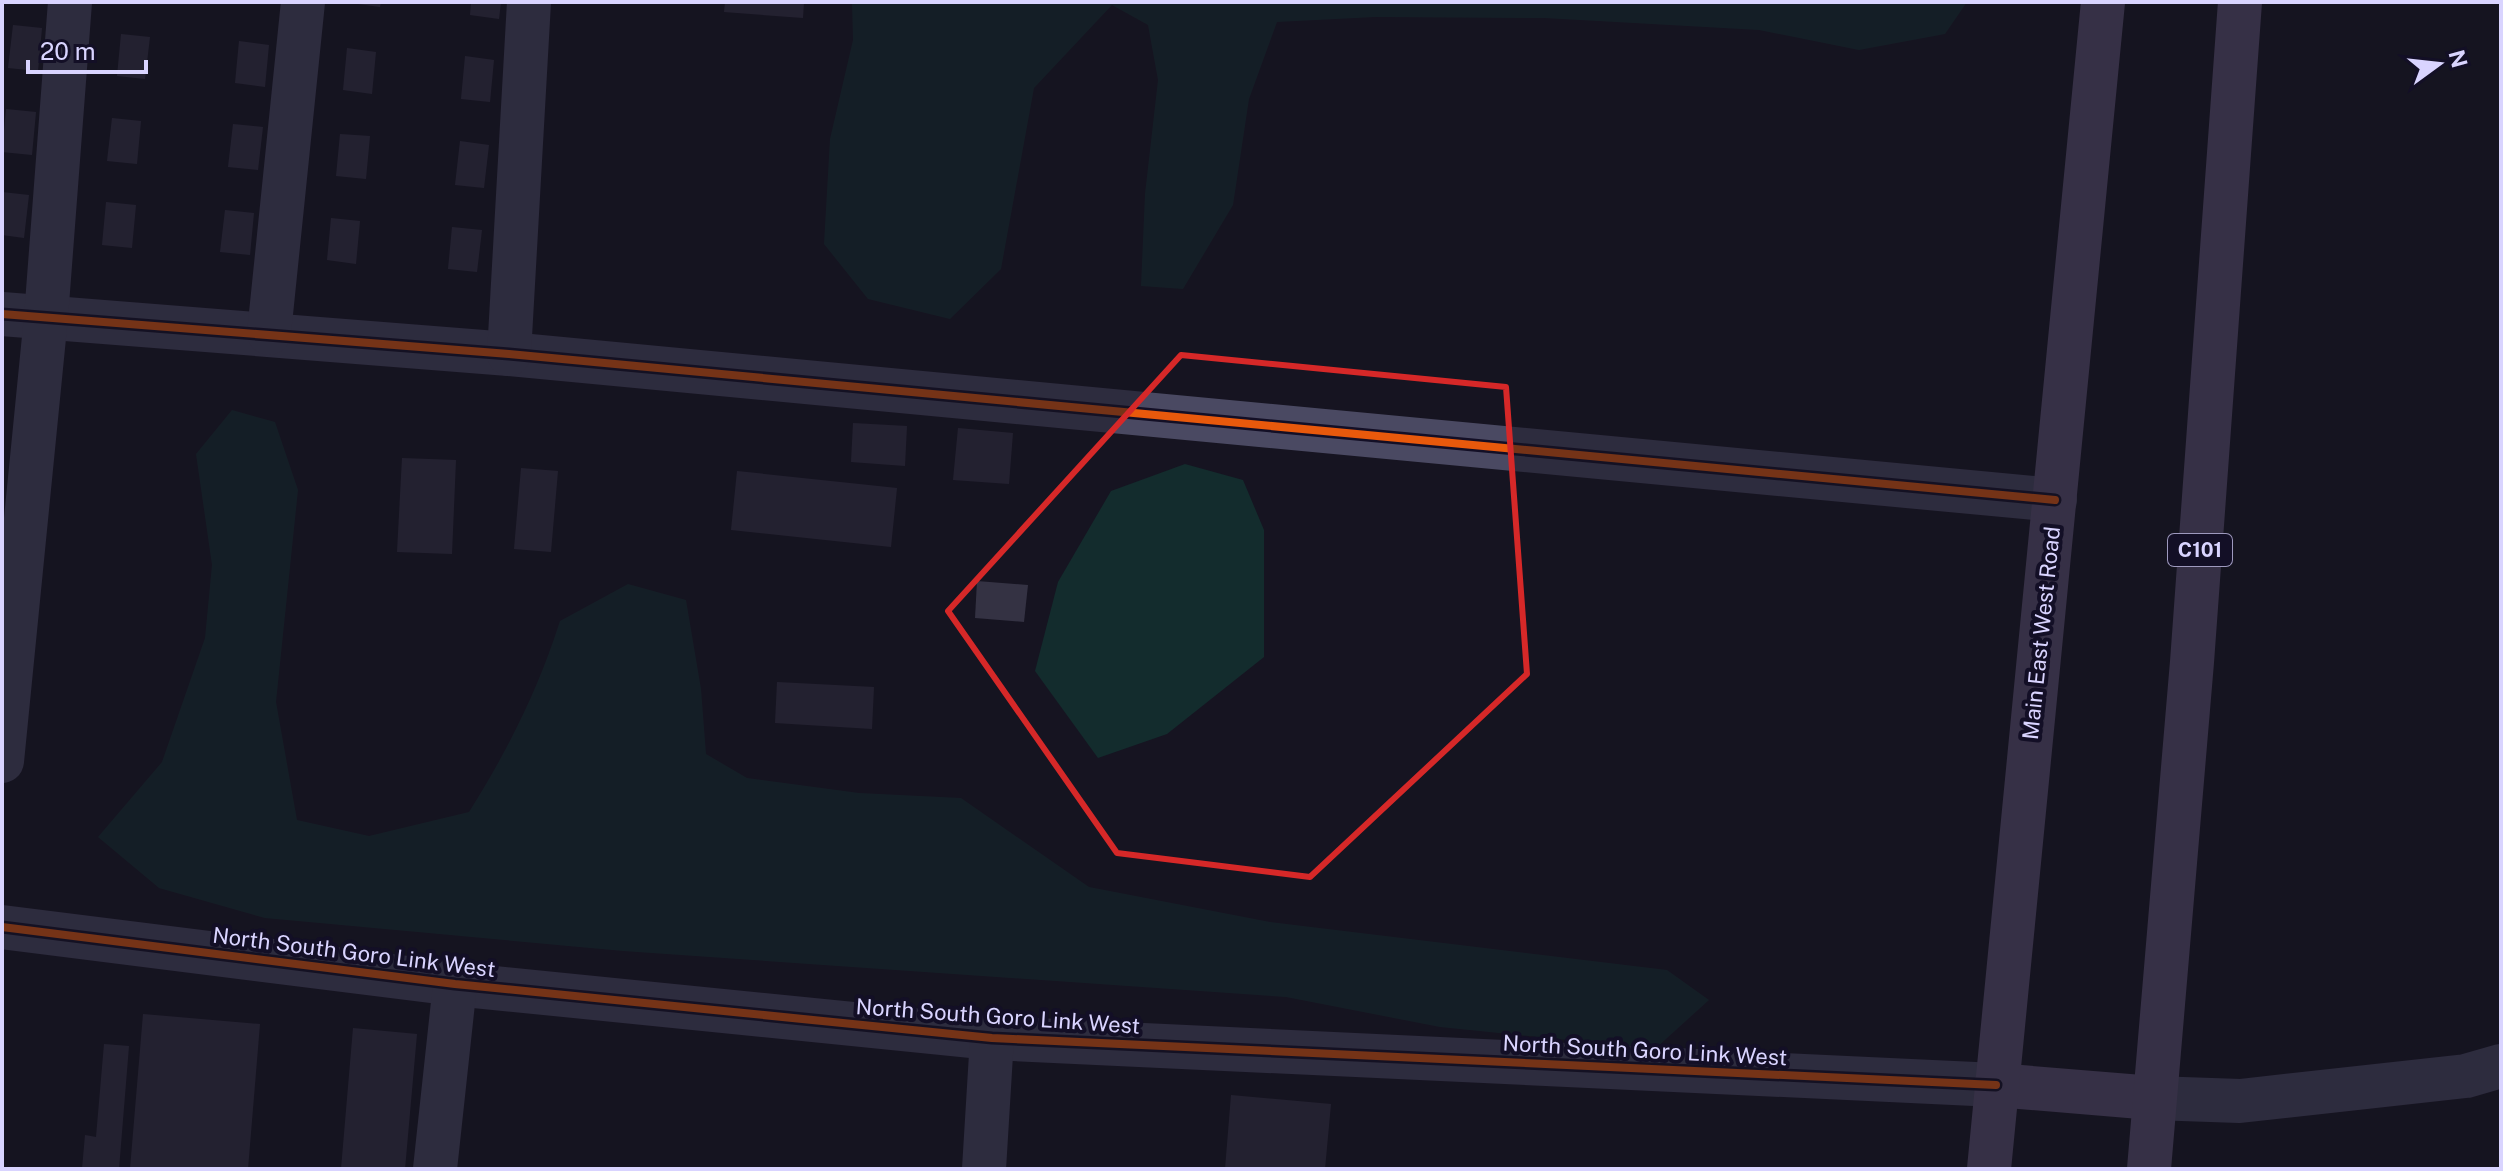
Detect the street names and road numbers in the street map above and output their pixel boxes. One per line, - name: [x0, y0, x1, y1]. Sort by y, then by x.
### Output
- street label: Main East West Road: [2017, 525, 2065, 741]
- road number: C101: [2168, 534, 2232, 566]
- street label: North South Goro Link West: [211, 922, 497, 982]
- street label: North South Goro Link West: [855, 993, 1141, 1039]
- street label: North South Goro Link West: [1502, 1030, 1788, 1070]

